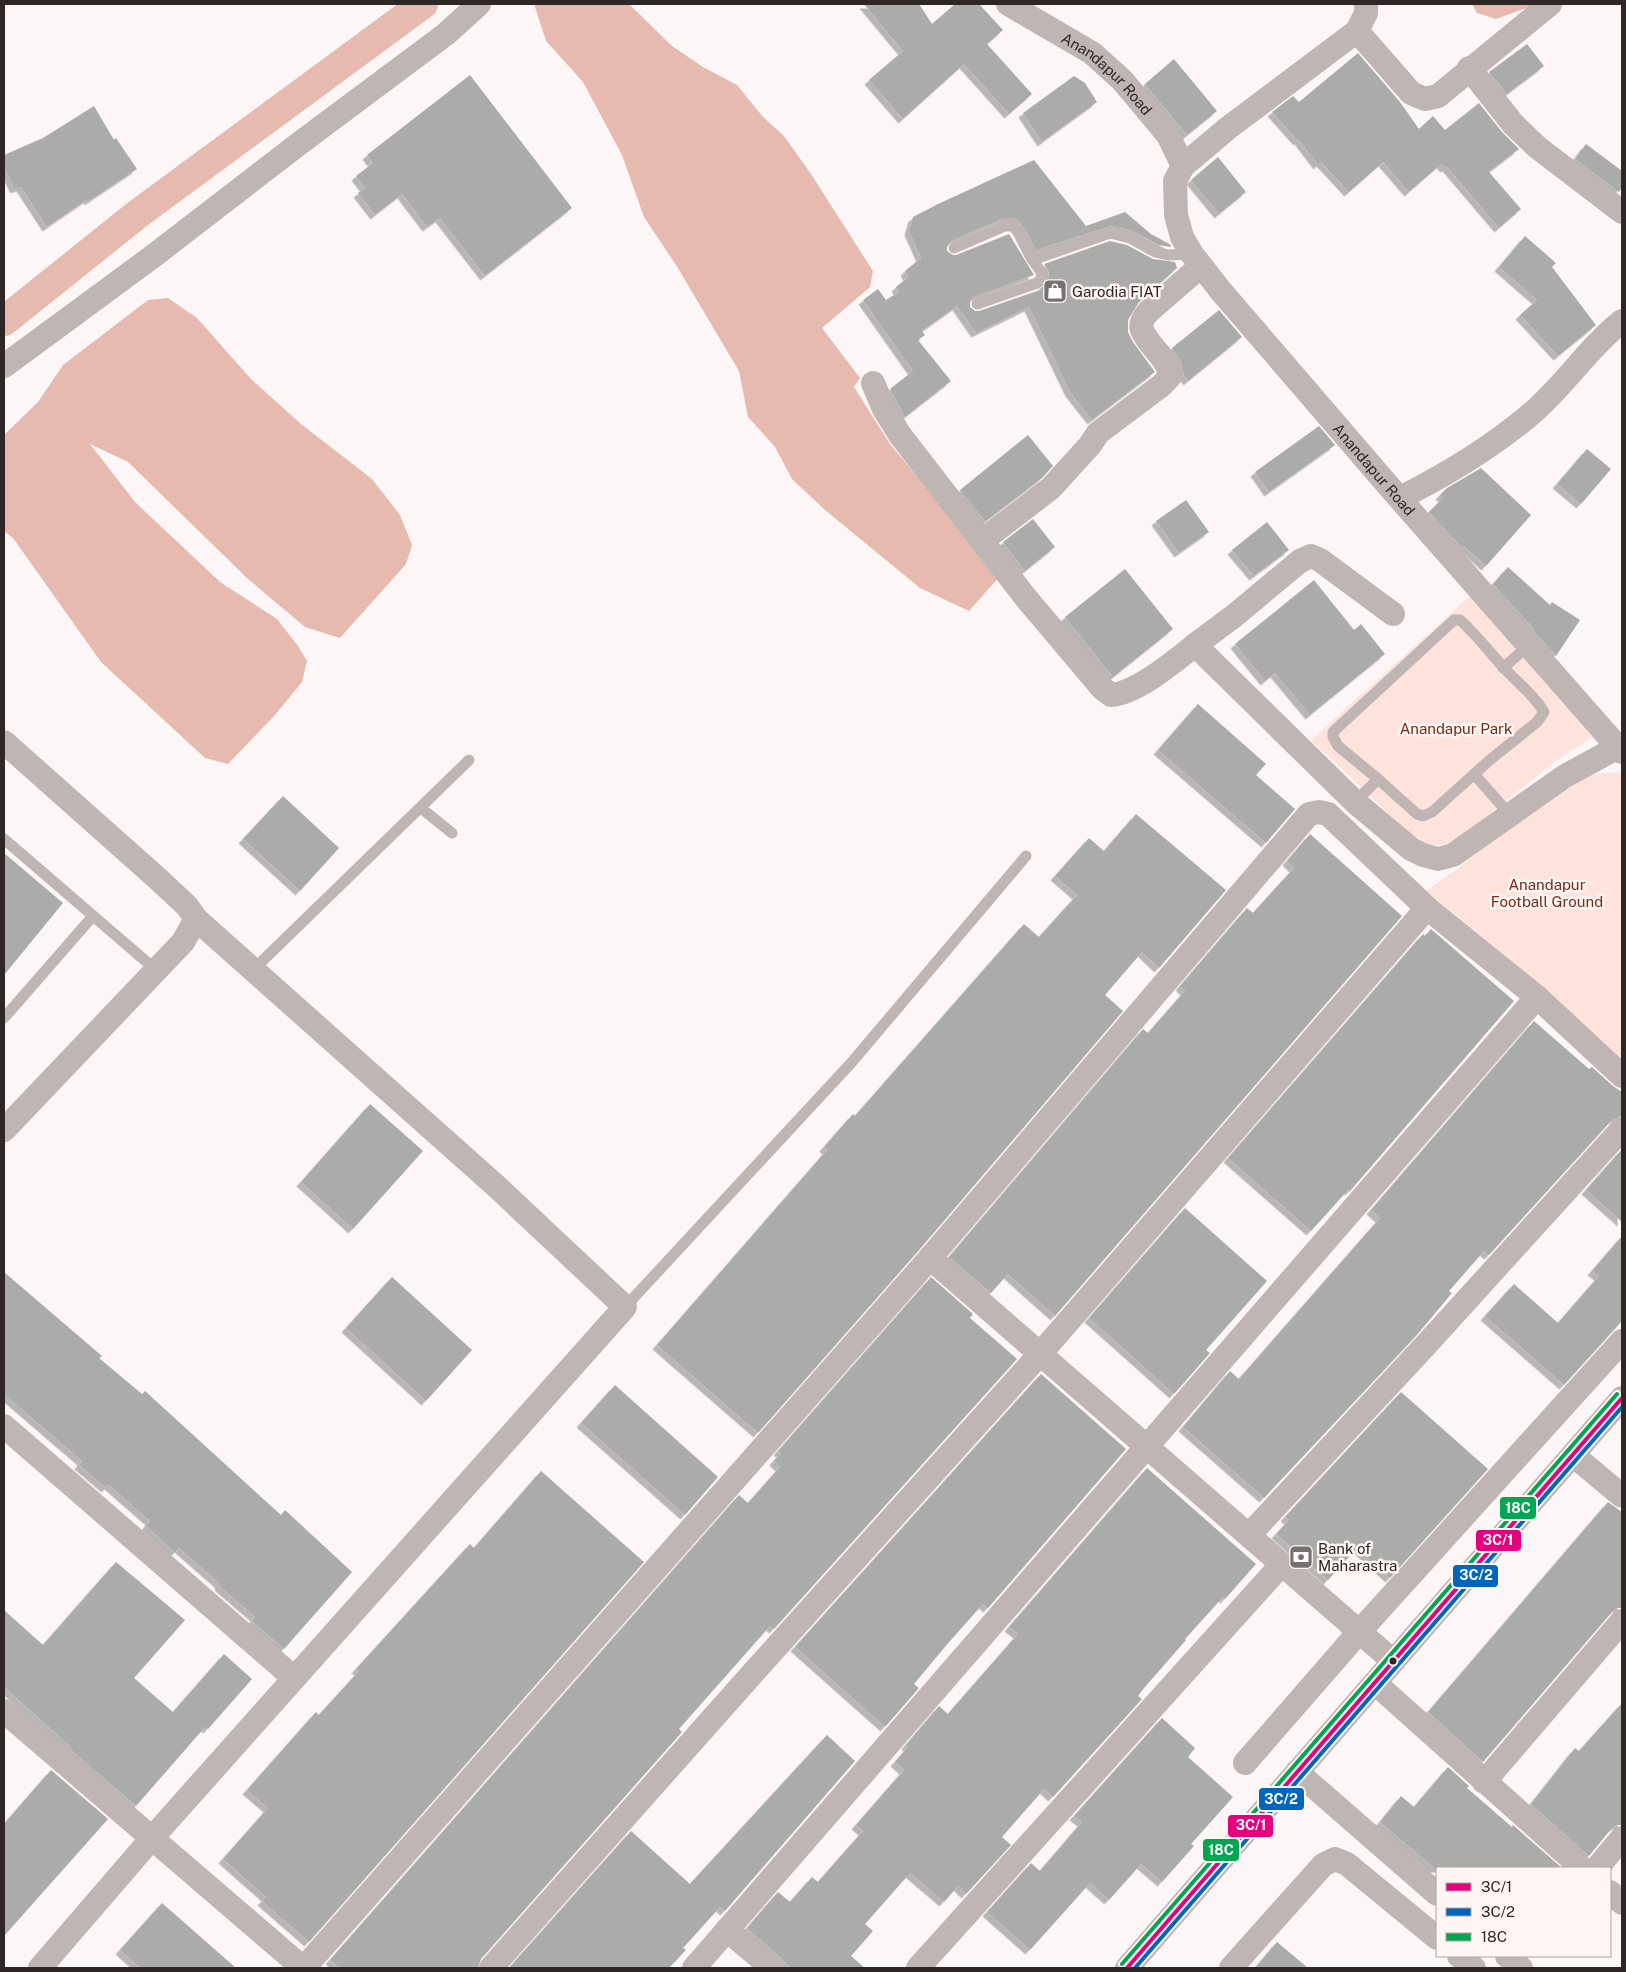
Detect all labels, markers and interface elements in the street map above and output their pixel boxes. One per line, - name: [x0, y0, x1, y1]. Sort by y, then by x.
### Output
- street label: Anandapur Road: [1059, 29, 1156, 118]
- shop icon: Garodia FIAT: [1042, 278, 1068, 304]
- place label: Garodia FIAT: [1072, 283, 1162, 300]
- street label: Anandapur Road: [1330, 420, 1419, 519]
- park label: Anandapur Park: [1400, 720, 1512, 737]
- park label: Anandapur Football Ground: [1491, 876, 1603, 910]
- line badge: 18C: [1499, 1496, 1537, 1520]
- text: 18C: [1505, 1500, 1531, 1516]
- line badge: 3C/1: [1475, 1529, 1522, 1552]
- text: 3C/1: [1483, 1532, 1513, 1548]
- place label: Bank of Maharastra: [1318, 1540, 1397, 1574]
- bank icon: Bank of Maharastra: [1288, 1544, 1314, 1570]
- line badge: 3C/2: [1452, 1564, 1499, 1588]
- text: 3C/2: [1459, 1567, 1493, 1583]
- unlabelled marker: [1388, 1656, 1398, 1666]
- line badge: 3C/2: [1258, 1787, 1305, 1811]
- text: 3C/2: [1264, 1791, 1298, 1807]
- line badge: 3C/1: [1227, 1814, 1274, 1838]
- text: 3C/1: [1236, 1817, 1266, 1833]
- line badge: 18C: [1202, 1838, 1240, 1862]
- text: 18C: [1208, 1842, 1234, 1858]
- legend: [1436, 1867, 1611, 1957]
- text: 3C/1: [1481, 1878, 1512, 1895]
- text: 3C/2: [1481, 1903, 1515, 1920]
- text: 18C: [1481, 1928, 1507, 1945]

